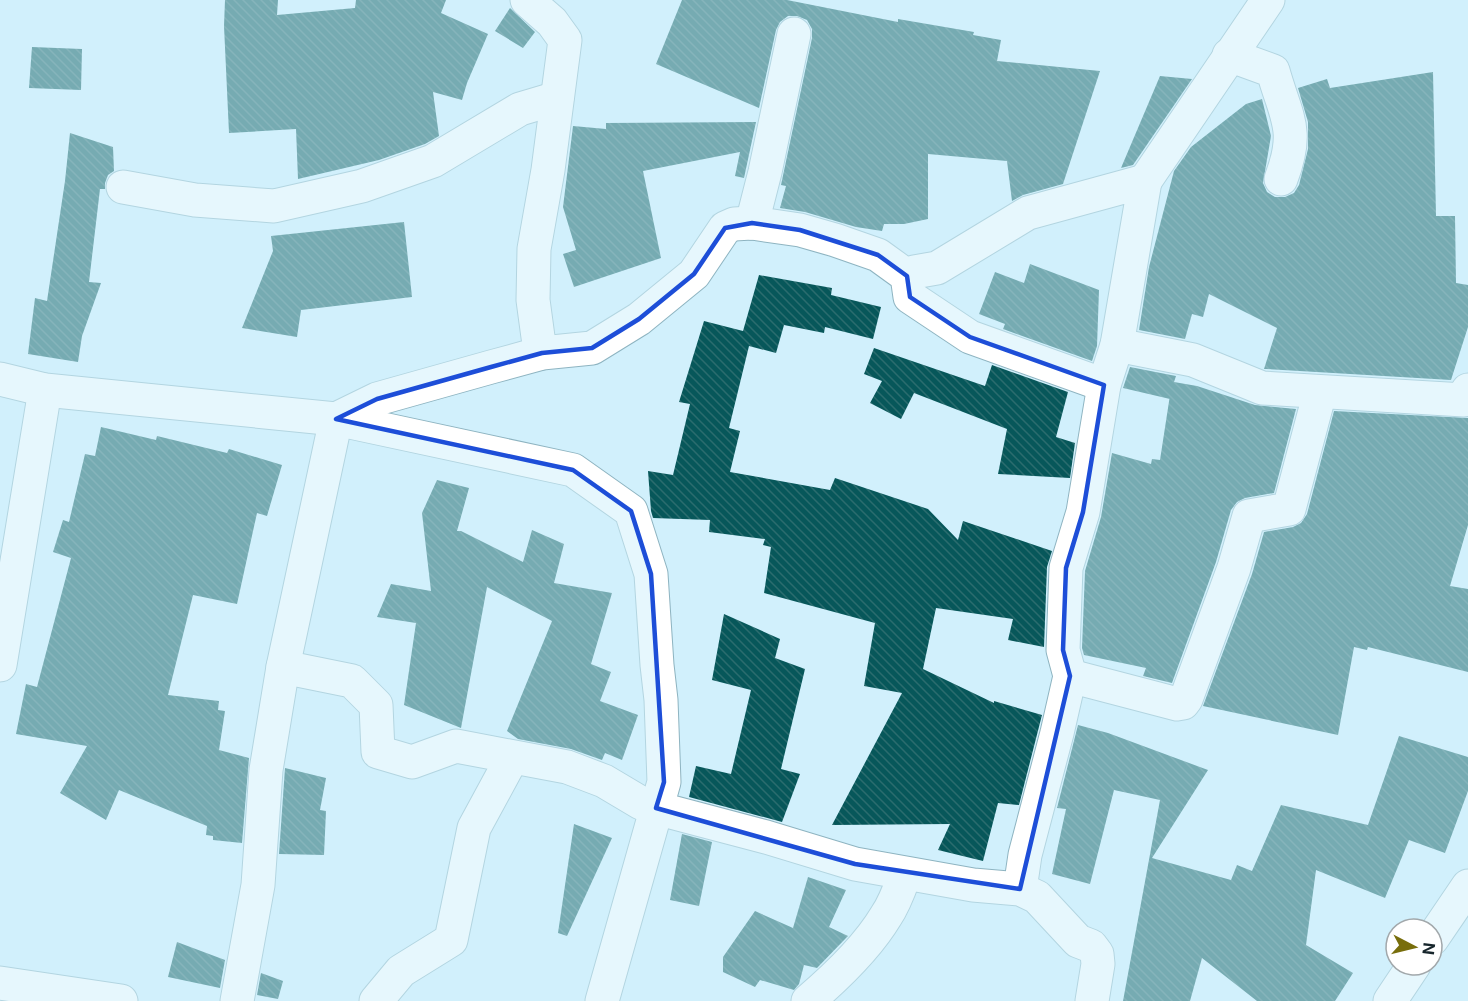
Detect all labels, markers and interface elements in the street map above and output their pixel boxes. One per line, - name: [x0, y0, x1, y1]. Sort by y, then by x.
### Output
- north arrow: [1384, 917, 1444, 977]
- text: N: [1418, 942, 1440, 956]

